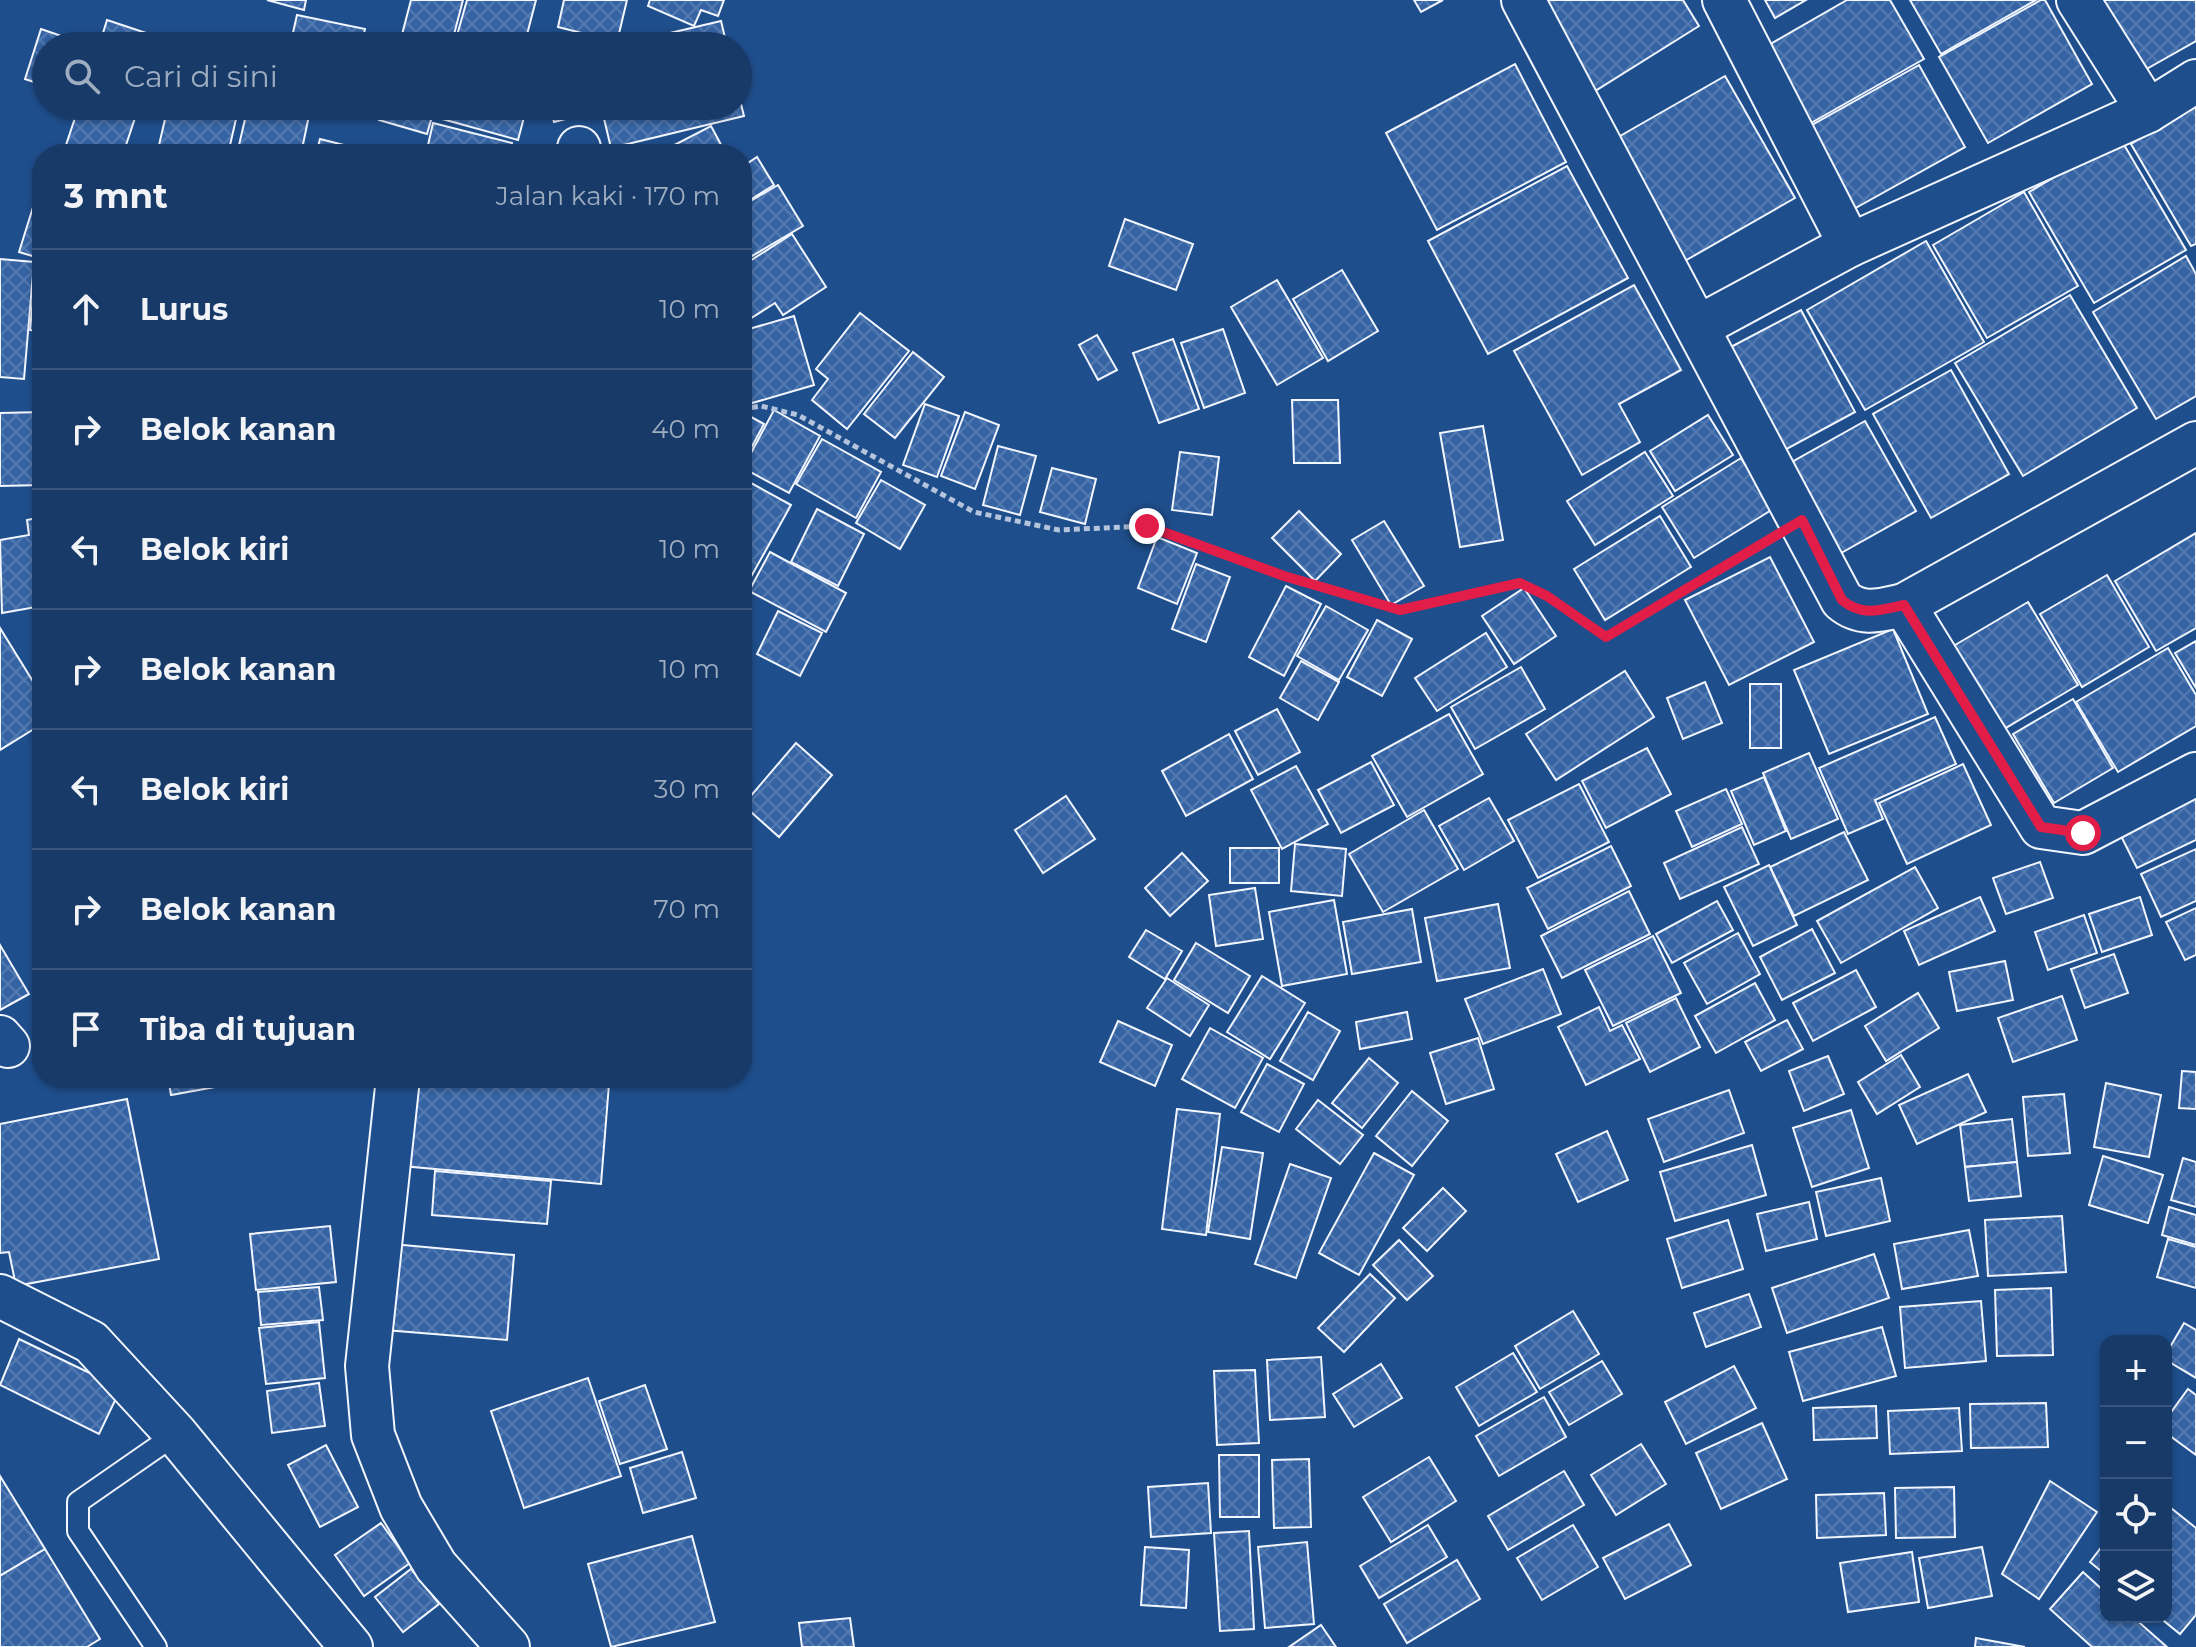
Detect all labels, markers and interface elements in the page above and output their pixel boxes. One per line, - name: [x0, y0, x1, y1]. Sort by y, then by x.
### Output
- search box: [32, 32, 752, 120]
- icon: search: [60, 54, 104, 98]
- text: Cari di sini: [124, 58, 278, 95]
- text: 3 mnt: [64, 175, 168, 217]
- text: Jalan kaki · 170 m: [496, 180, 720, 212]
- icon: ahead: [64, 287, 108, 331]
- text: Lurus: [140, 291, 228, 328]
- text: 10 m: [659, 293, 720, 325]
- icon: right: [64, 407, 108, 451]
- text: Belok kanan: [140, 411, 337, 448]
- text: 40 m: [651, 413, 720, 445]
- route end: [1129, 508, 1165, 544]
- icon: left: [64, 527, 108, 571]
- text: Belok kiri: [140, 531, 289, 568]
- text: 10 m: [659, 533, 720, 565]
- icon: right: [64, 647, 108, 691]
- text: Belok kanan: [140, 651, 337, 688]
- text: 10 m: [659, 653, 720, 685]
- icon: left: [64, 767, 108, 811]
- text: Belok kiri: [140, 771, 289, 808]
- text: 30 m: [654, 773, 720, 805]
- route start: [2065, 815, 2101, 851]
- icon: right: [64, 887, 108, 931]
- text: Belok kanan: [140, 891, 337, 928]
- text: 70 m: [654, 893, 720, 925]
- icon: arrive: [64, 1007, 108, 1051]
- text: Tiba di tujuan: [140, 1011, 356, 1048]
- map controls: [2100, 1335, 2172, 1623]
- button: +: [2100, 1335, 2172, 1407]
- button: −: [2100, 1407, 2172, 1479]
- button: locate: [2100, 1479, 2172, 1551]
- button: layers: [2100, 1551, 2172, 1623]

